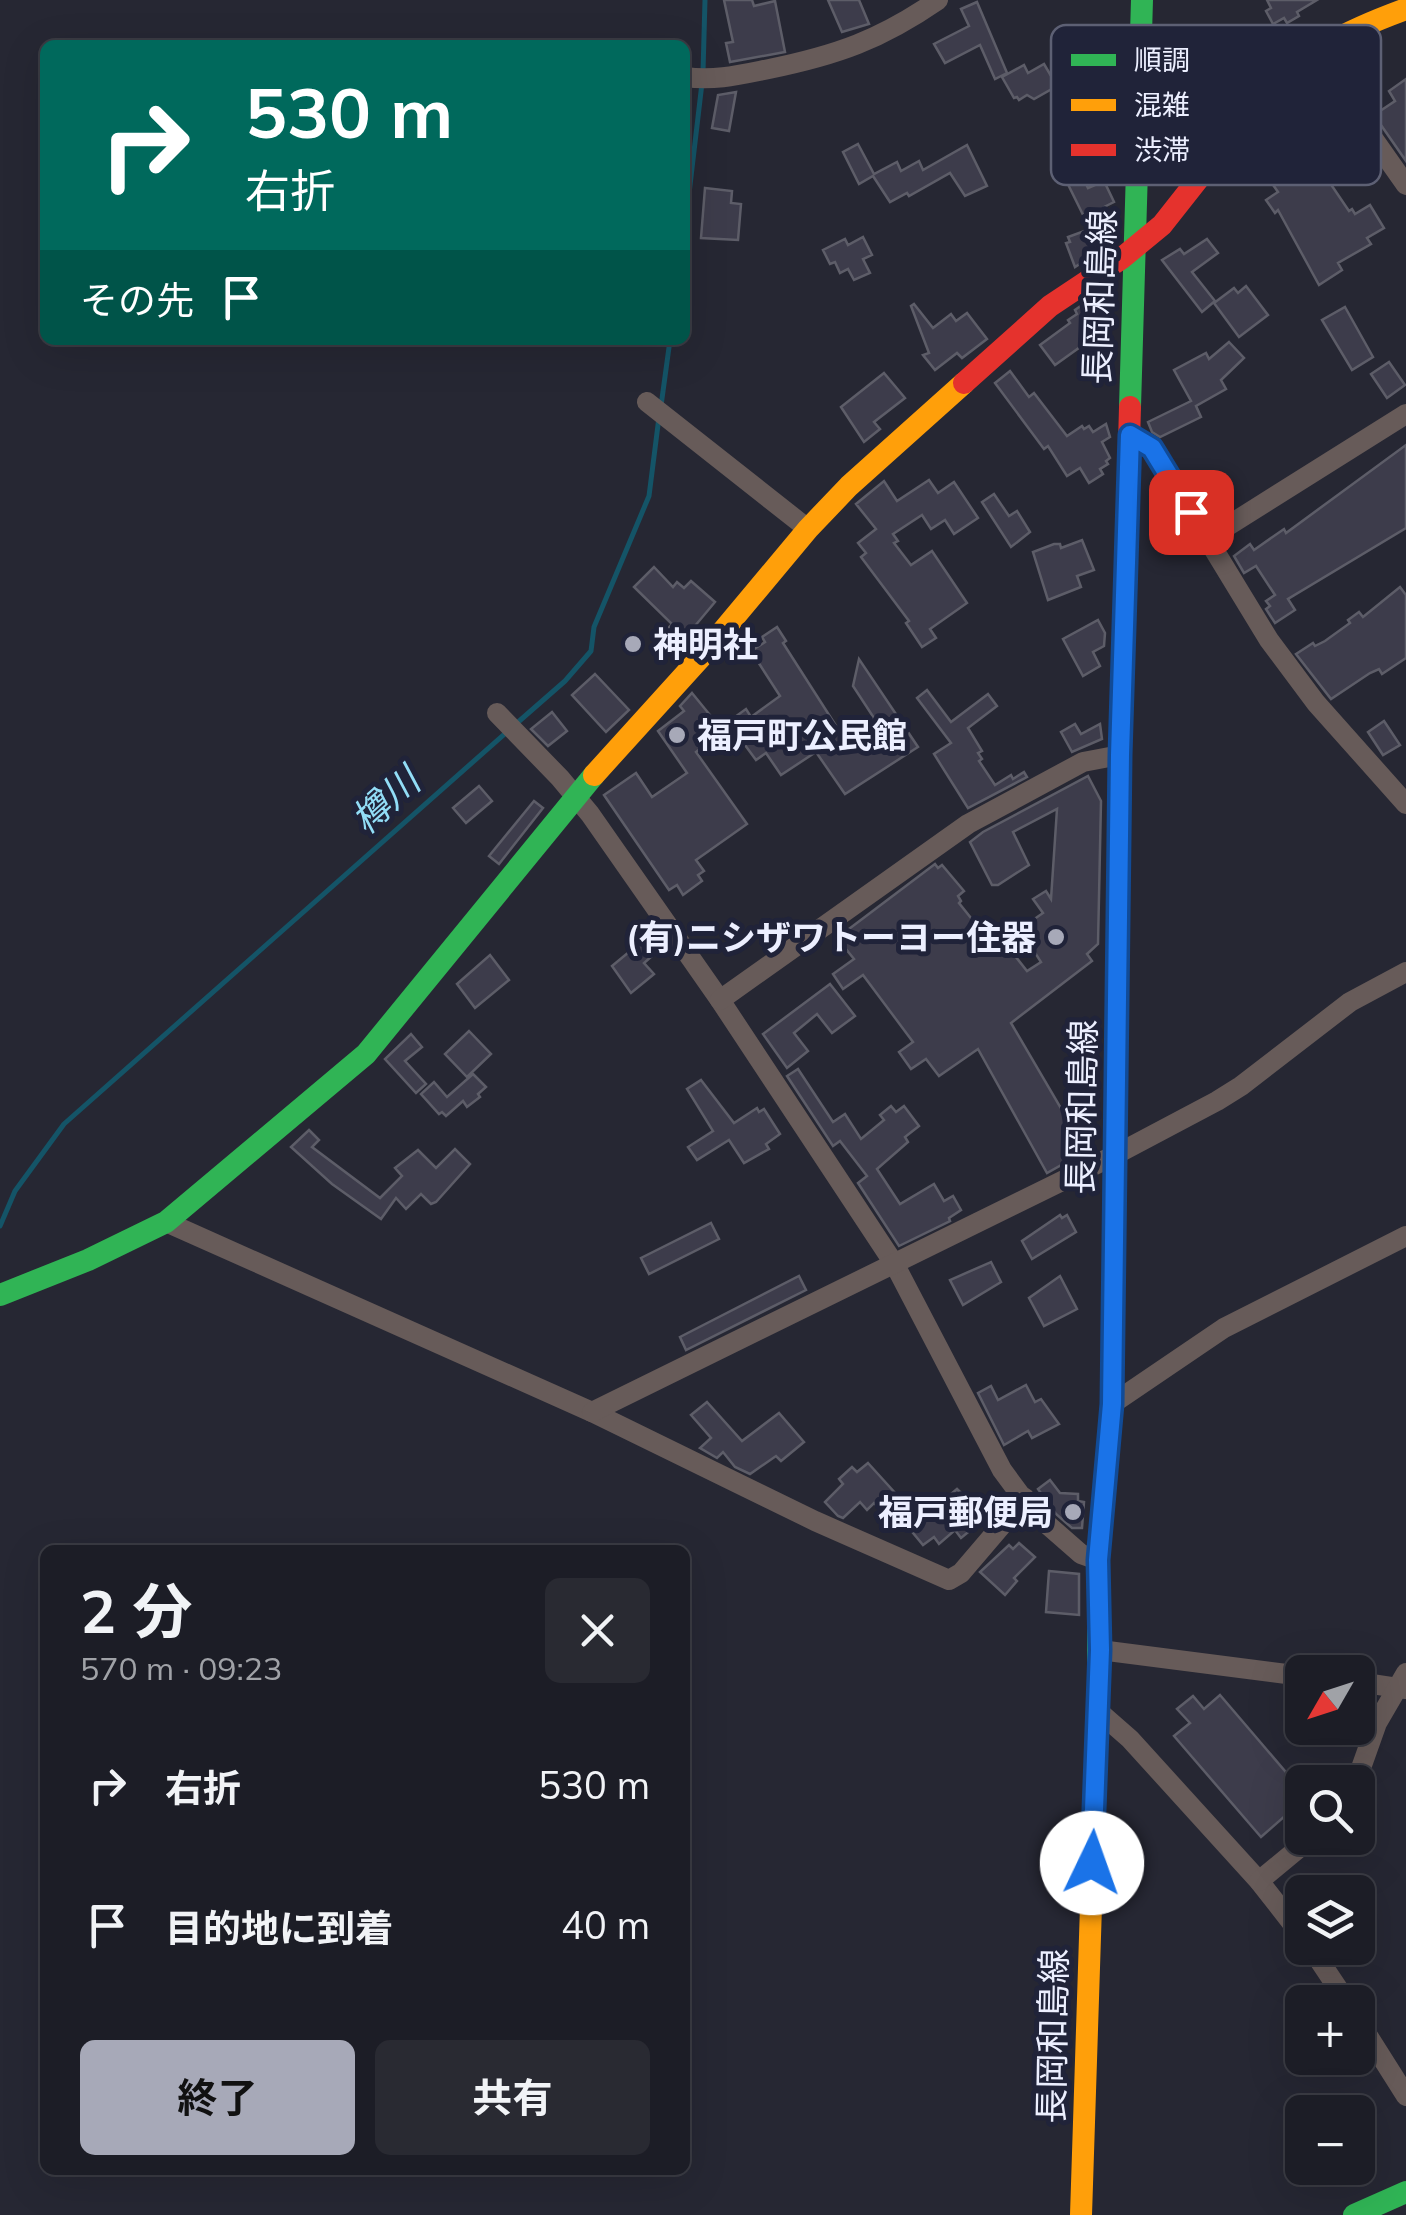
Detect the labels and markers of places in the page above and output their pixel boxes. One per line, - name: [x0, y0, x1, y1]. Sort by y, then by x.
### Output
- pin: [1149, 470, 1234, 555]
- place label: 神明社: [653, 622, 758, 666]
- marker: 神明社: [622, 633, 644, 655]
- place label: 福戸町公民館: [697, 713, 907, 757]
- marker: 福戸町公民館: [666, 724, 688, 746]
- place label: (有)ニシザワトーヨー住器: [626, 915, 1036, 959]
- marker: (有)ニシザワトーヨー住器: [1045, 926, 1067, 948]
- place label: 福戸郵便局: [878, 1490, 1053, 1534]
- marker: 福戸郵便局: [1062, 1501, 1084, 1523]

